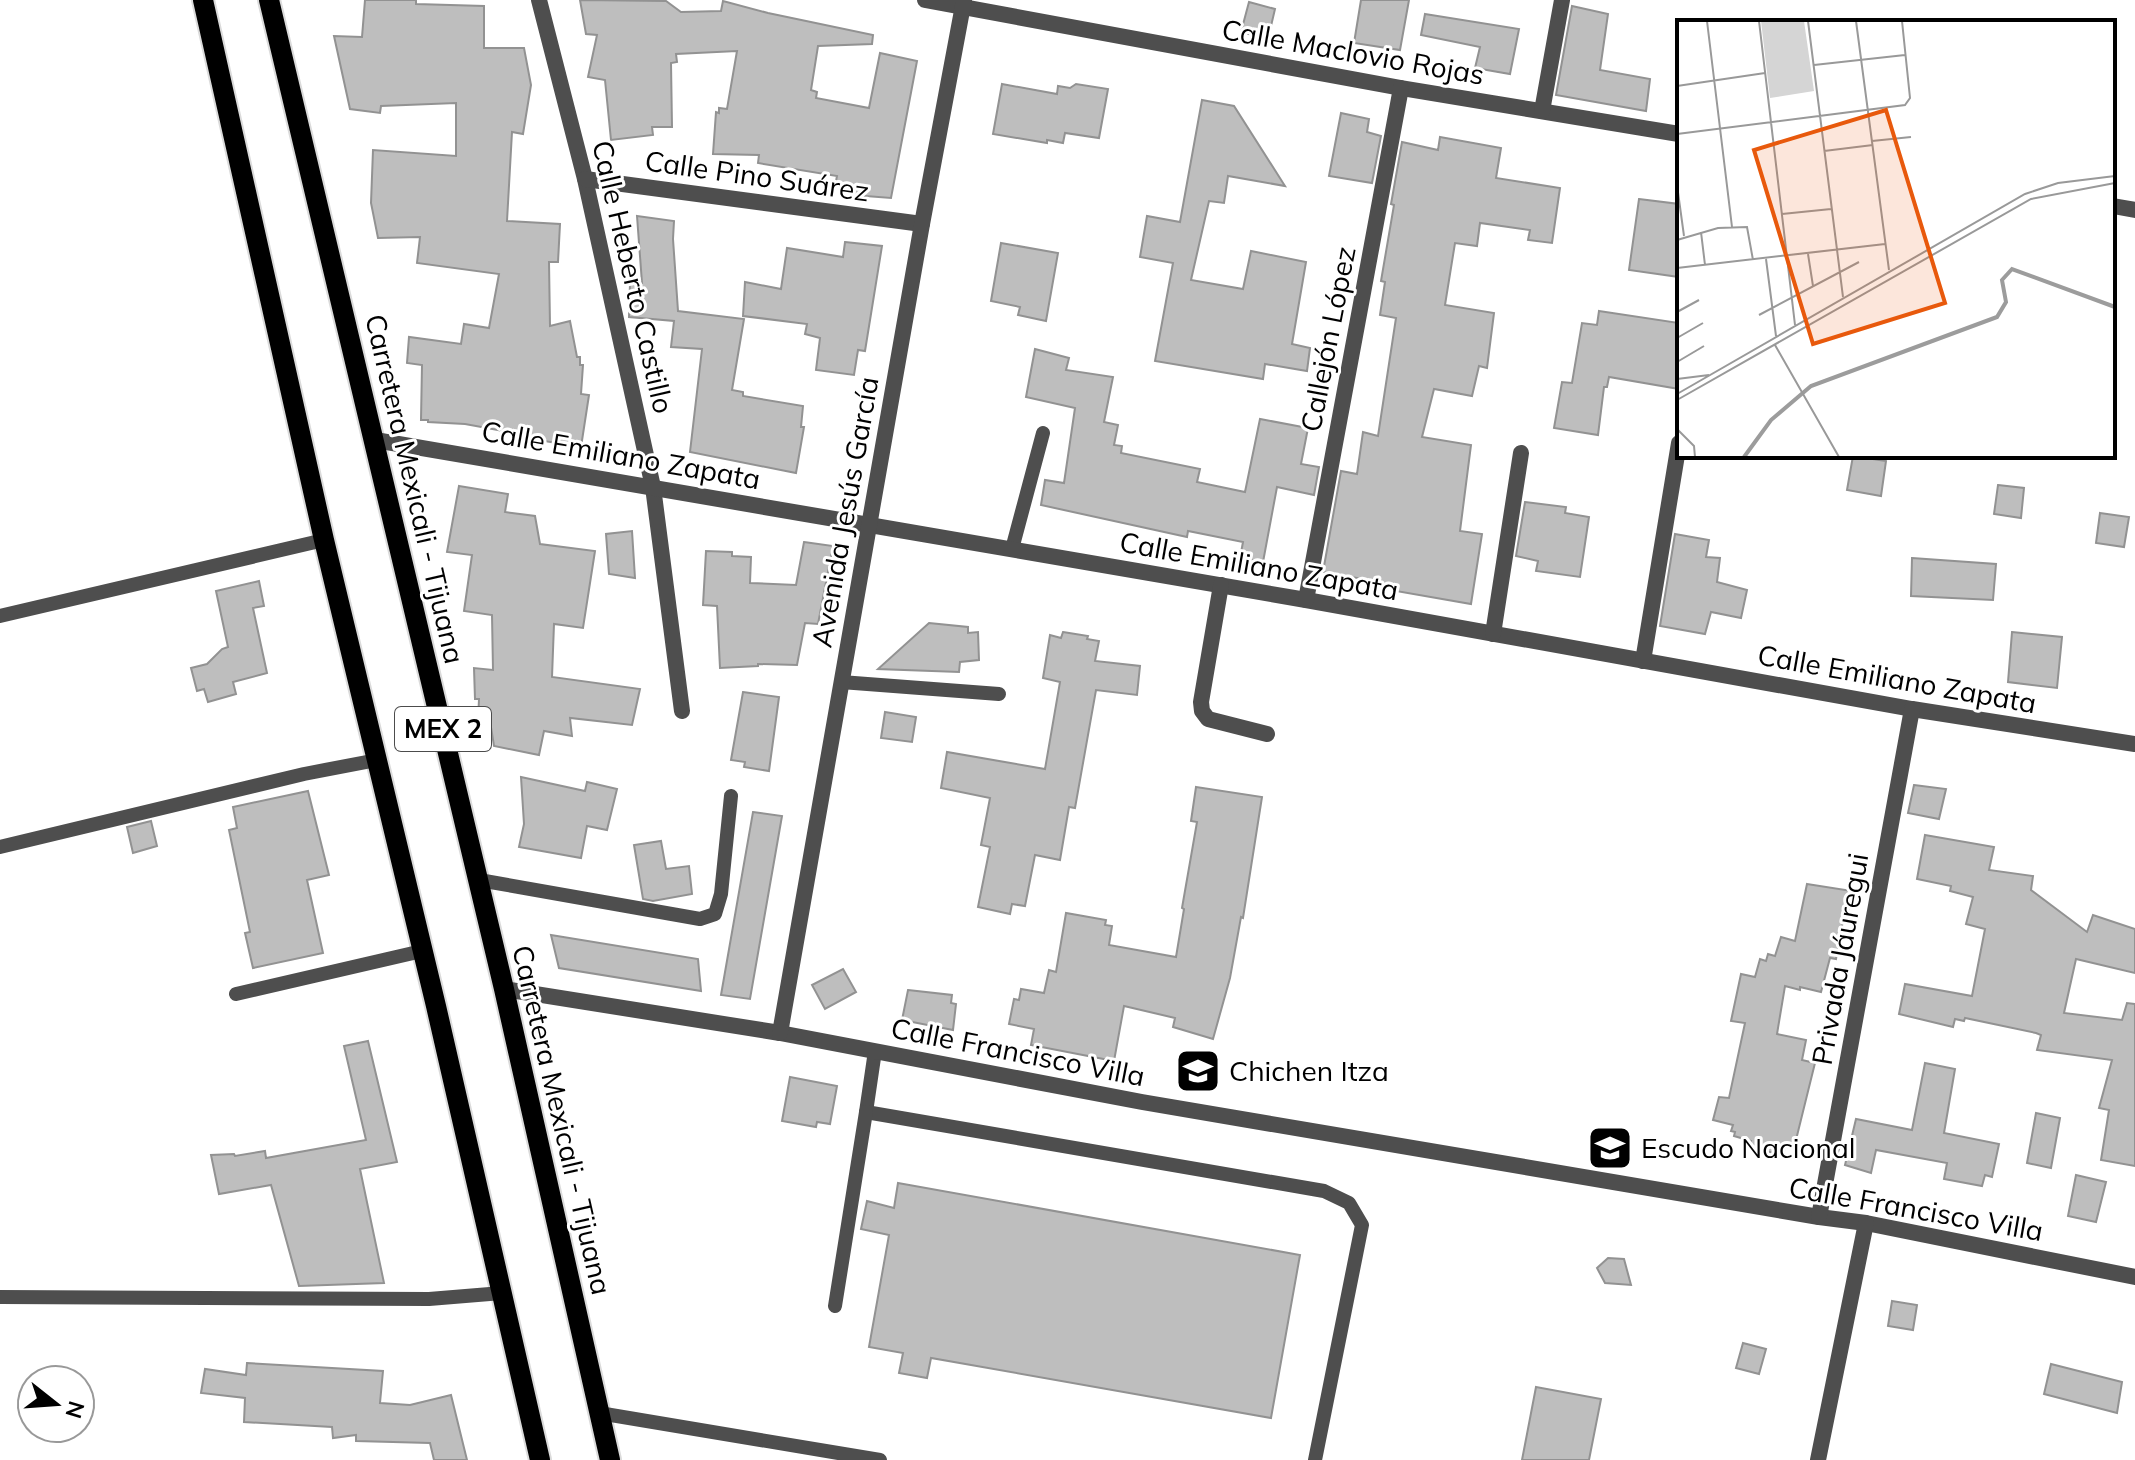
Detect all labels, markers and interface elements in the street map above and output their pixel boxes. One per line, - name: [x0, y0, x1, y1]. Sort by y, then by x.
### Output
- street label: Calle Maclovio Rojas: [1219, 11, 1487, 92]
- inset map: [1677, 20, 2115, 458]
- street label: Calle Heberto Castillo: [585, 137, 682, 417]
- street label: Calle Pino Suárez: [643, 142, 871, 209]
- street label: Callejón López: [1292, 243, 1363, 435]
- street label: Carretera Mexicali - Tijuana: [358, 311, 473, 667]
- street label: Avenida Jesús García: [803, 374, 886, 650]
- street label: Calle Emiliano Zapata: [479, 413, 763, 496]
- street label: Calle Emiliano Zapata: [1117, 524, 1401, 607]
- street label: Calle Emiliano Zapata: [1755, 637, 2039, 720]
- road number: MEX 2: [395, 707, 491, 751]
- street label: Privada Jáuregui: [1804, 850, 1875, 1067]
- street label: Carretera Mexicali - Tijuana: [505, 942, 620, 1298]
- street label: Calle Francisco Villa: [888, 1010, 1148, 1093]
- school or university icon: Chichen Itza: [1174, 1047, 1222, 1095]
- place label: Chichen Itza: [1229, 1053, 1389, 1088]
- school or university icon: Escudo Nacional: [1586, 1124, 1634, 1172]
- place label: Escudo Nacional: [1641, 1130, 1855, 1165]
- street label: Calle Francisco Villa: [1786, 1169, 2046, 1248]
- north arrow: [16, 1364, 96, 1444]
- text: N: [59, 1398, 91, 1422]

